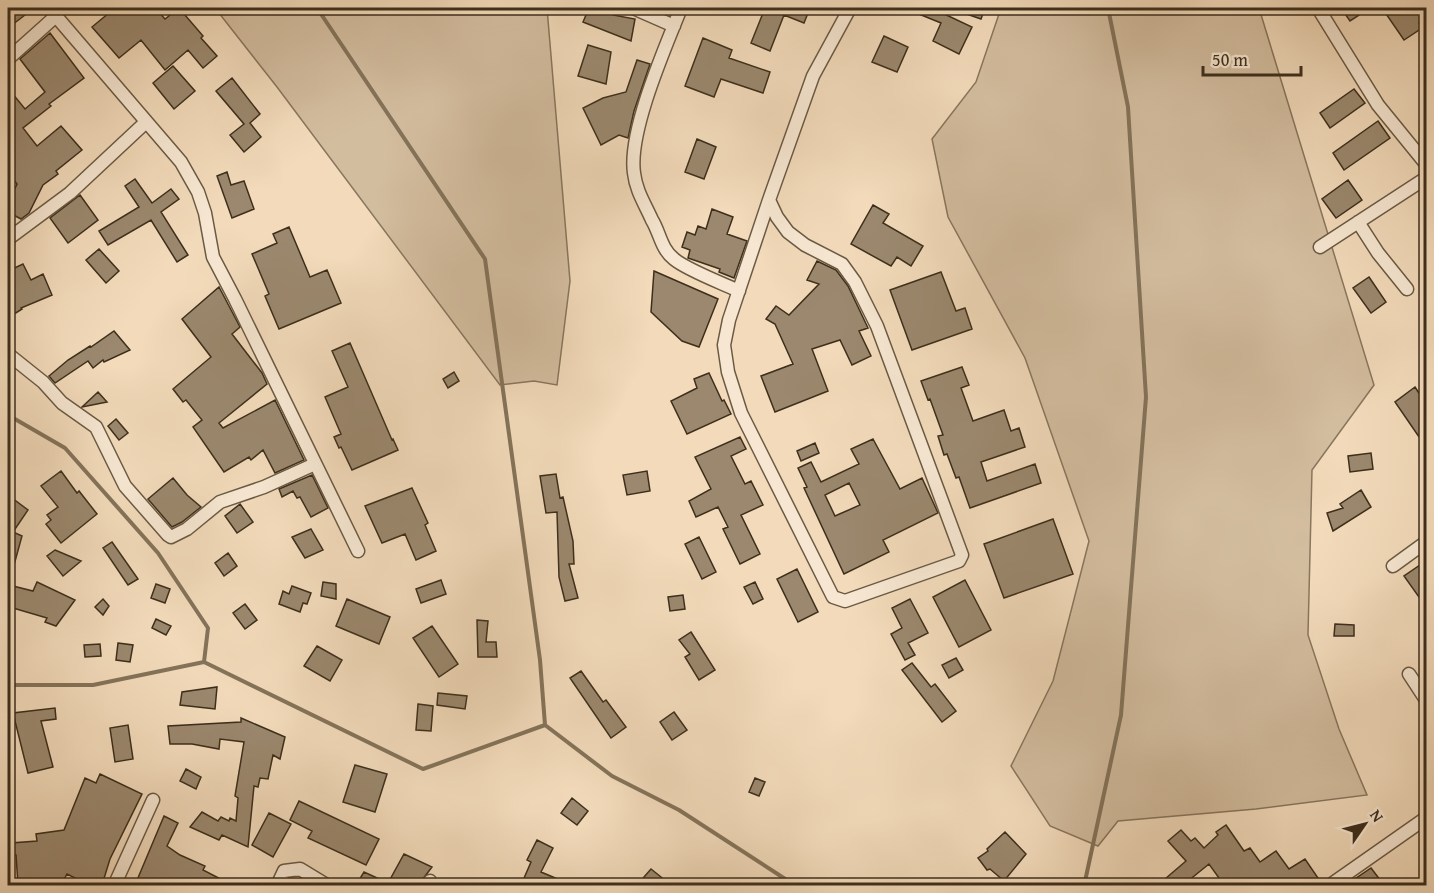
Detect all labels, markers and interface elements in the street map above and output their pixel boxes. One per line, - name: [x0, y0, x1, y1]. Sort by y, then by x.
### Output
- scale bar: [1203, 39, 1300, 77]
- text: 50 m: [1212, 46, 1248, 73]
- north arrow: [1335, 794, 1395, 854]
- text: N: [1364, 804, 1390, 827]

